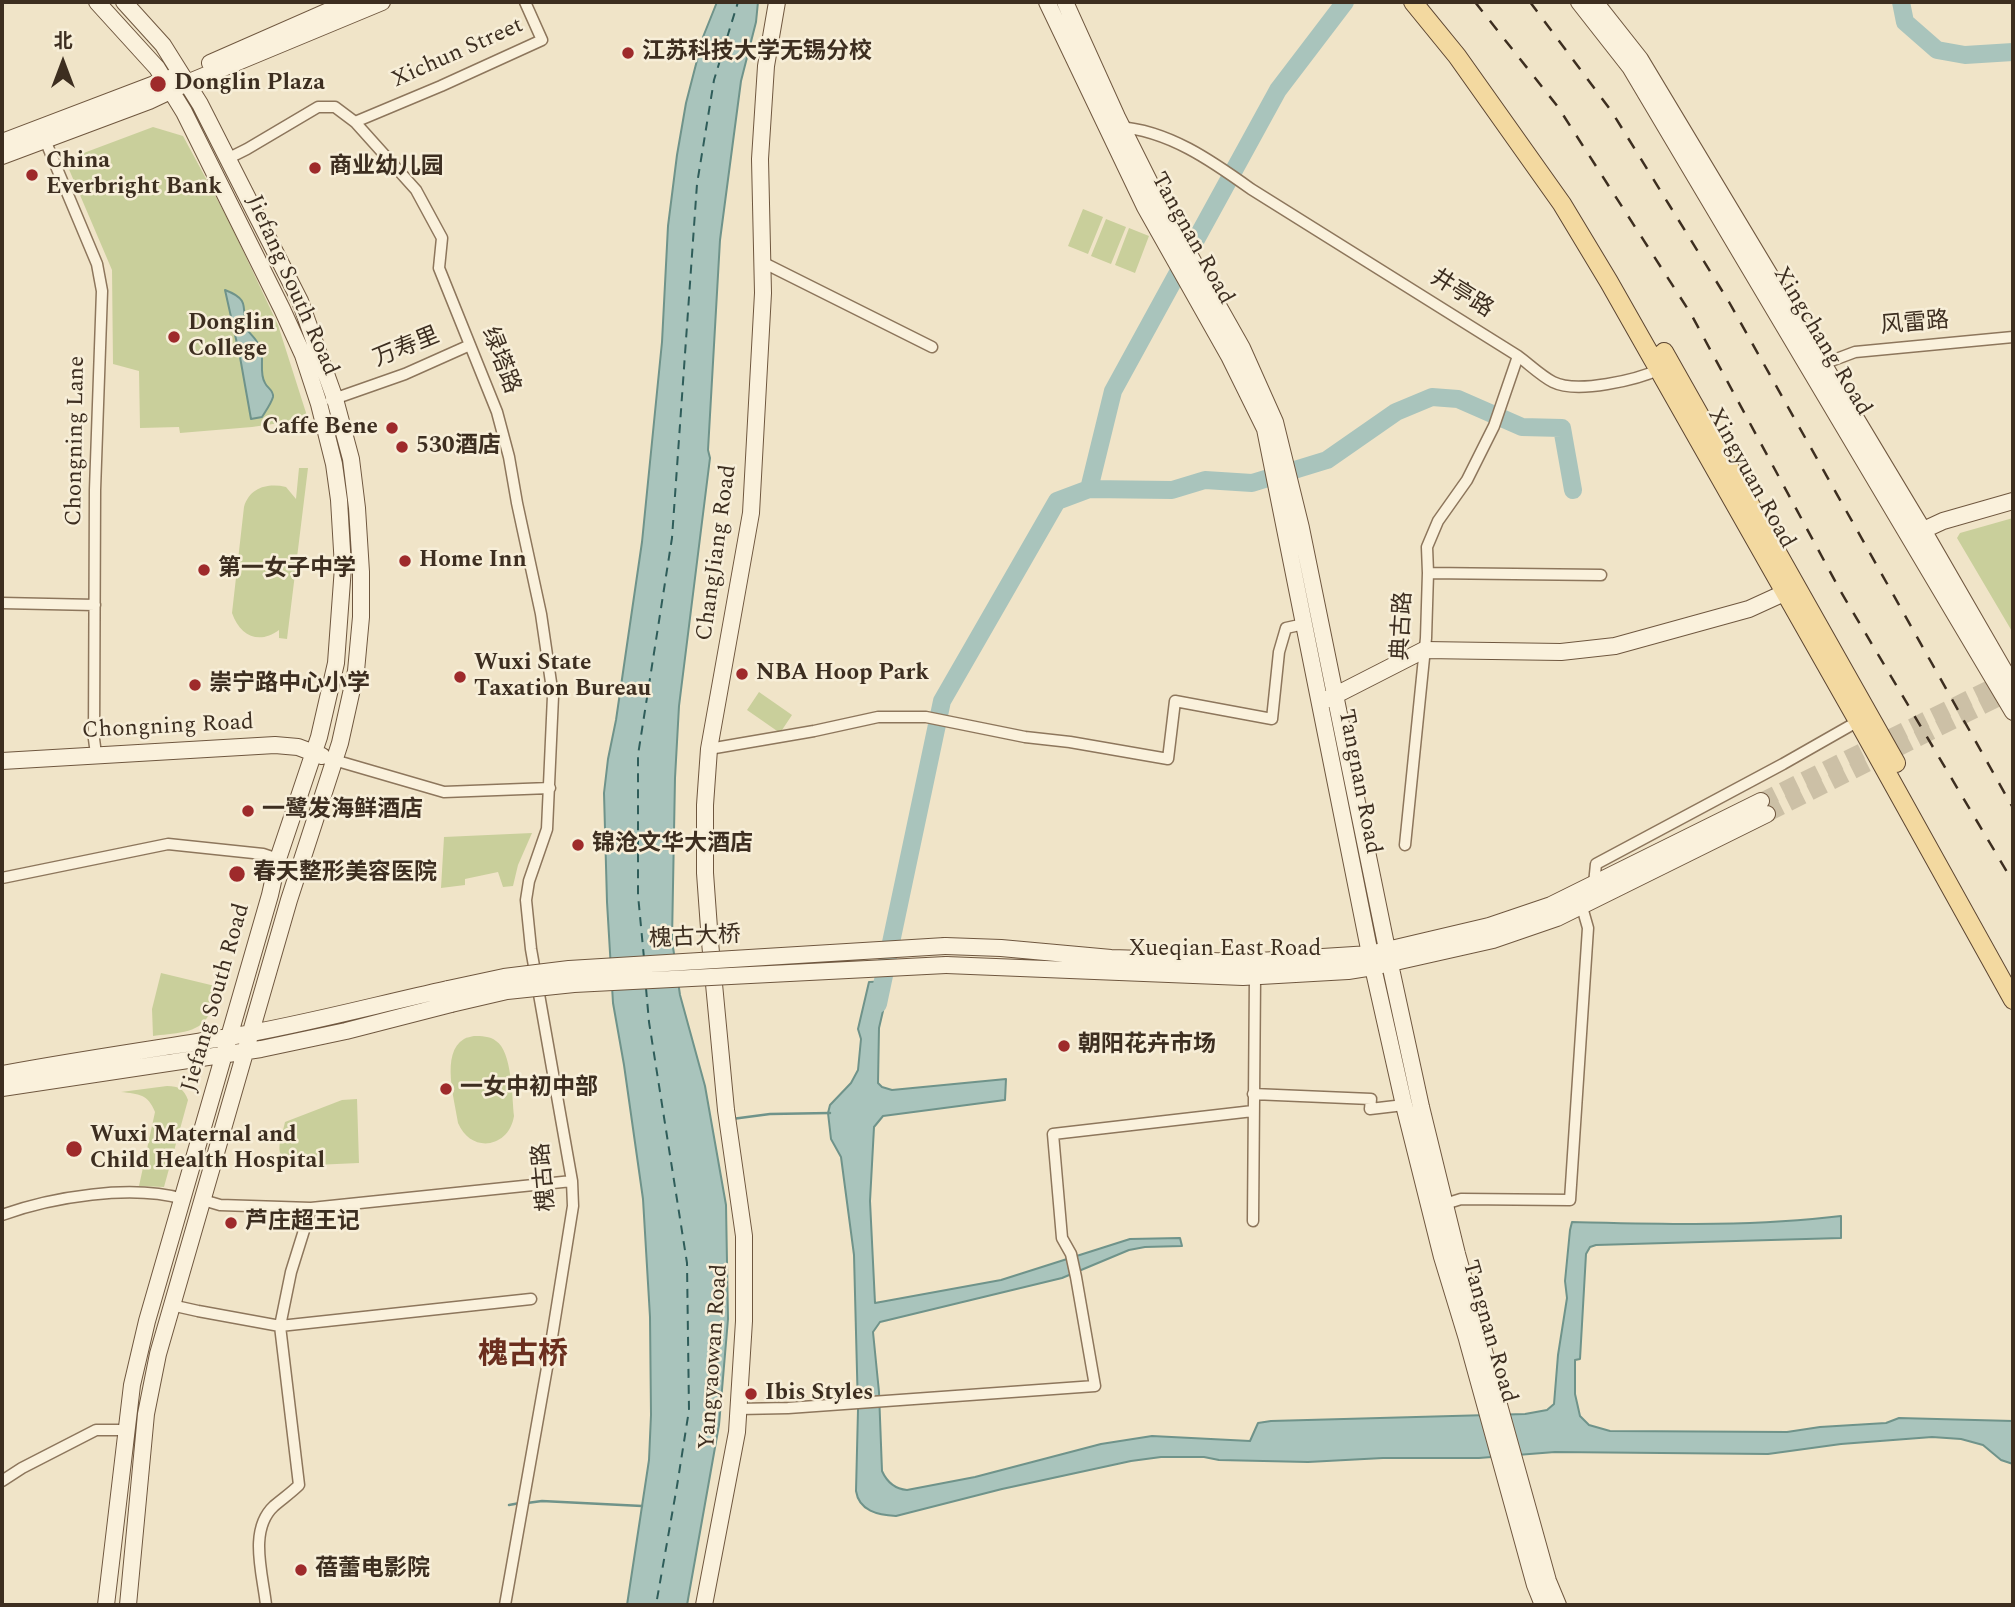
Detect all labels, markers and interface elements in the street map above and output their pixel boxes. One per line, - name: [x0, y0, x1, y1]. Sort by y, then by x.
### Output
- street label: Xichun Street: [388, 13, 528, 95]
- text: 北: [53, 27, 73, 56]
- north arrow: [28, 28, 98, 98]
- place label: 江苏科技大学无锡分校: [642, 39, 872, 67]
- marker: 江苏科技大学无锡分校: [620, 45, 636, 61]
- place label: Donglin Plaza: [174, 70, 325, 98]
- marker: Donglin Plaza: [148, 74, 168, 94]
- place label: China Everbright Bank: [46, 148, 222, 202]
- place label: 商业幼儿园: [329, 154, 444, 182]
- marker: 商业幼儿园: [307, 160, 323, 176]
- marker: China Everbright Bank: [24, 167, 40, 183]
- street label: Tangnan Road: [1143, 168, 1239, 310]
- street label: Jiefang South Road: [239, 191, 343, 381]
- street label: Xingchang Road: [1766, 263, 1876, 421]
- street label: 井亭路: [1424, 265, 1498, 325]
- street label: 风雷路: [1879, 308, 1951, 342]
- place label: Donglin College: [188, 310, 275, 364]
- street label: 万寿里: [370, 323, 444, 375]
- street label: 绿塔路: [474, 324, 524, 398]
- marker: Donglin College: [166, 329, 182, 345]
- street label: Chongning Lane: [62, 356, 92, 526]
- street label: Xingyuan Road: [1700, 404, 1800, 554]
- place label: Caffe Bene: [262, 414, 378, 442]
- marker: Caffe Bene: [384, 420, 400, 436]
- place label: 530酒店: [416, 433, 501, 461]
- marker: 530酒店: [394, 439, 410, 455]
- street label: ChangJiang Road: [692, 463, 744, 643]
- place label: Home Inn: [419, 547, 527, 575]
- marker: Home Inn: [397, 553, 413, 569]
- place label: 第一女子中学: [218, 556, 356, 584]
- marker: 第一女子中学: [196, 562, 212, 578]
- street label: 典古路: [1388, 591, 1420, 661]
- place label: Wuxi State Taxation Bureau: [474, 650, 651, 704]
- place label: NBA Hoop Park: [756, 660, 929, 688]
- marker: NBA Hoop Park: [734, 666, 750, 682]
- marker: Wuxi State Taxation Bureau: [452, 669, 468, 685]
- place label: 崇宁路中心小学: [209, 671, 370, 699]
- marker: 崇宁路中心小学: [187, 677, 203, 693]
- street label: Tangnan Road: [1330, 707, 1386, 857]
- street label: Chongning Road: [81, 710, 255, 746]
- place label: 一鹭发海鲜酒店: [262, 797, 423, 825]
- marker: 一鹭发海鲜酒店: [240, 803, 256, 819]
- place label: 锦沧文华大酒店: [592, 831, 753, 859]
- marker: 锦沧文华大酒店: [570, 837, 586, 853]
- place label: 春天整形美容医院: [253, 860, 437, 888]
- marker: 春天整形美容医院: [227, 864, 247, 884]
- street label: Jiefang South Road: [177, 901, 257, 1095]
- street label: 槐古大桥: [648, 923, 742, 955]
- street label: Xueqian East Road: [1129, 936, 1321, 964]
- place label: 朝阳花卉市场: [1078, 1032, 1216, 1060]
- marker: 朝阳花卉市场: [1056, 1038, 1072, 1054]
- place label: 一女中初中部: [460, 1075, 598, 1103]
- marker: 一女中初中部: [438, 1081, 454, 1097]
- place label: Wuxi Maternal and Child Health Hospital: [90, 1122, 325, 1176]
- marker: Wuxi Maternal and Child Health Hospital: [64, 1139, 84, 1159]
- street label: 槐古路: [529, 1141, 563, 1213]
- place label: 芦庄超王记: [245, 1209, 360, 1237]
- marker: 芦庄超王记: [223, 1215, 239, 1231]
- street label: Tangnan Road: [1454, 1258, 1522, 1406]
- street label: Yangyaowan Road: [695, 1263, 735, 1451]
- district label: 槐古桥: [478, 1339, 568, 1375]
- place label: Ibis Styles: [765, 1380, 873, 1408]
- marker: Ibis Styles: [743, 1386, 759, 1402]
- place label: 蓓蕾电影院: [315, 1556, 430, 1584]
- marker: 蓓蕾电影院: [293, 1562, 309, 1578]

